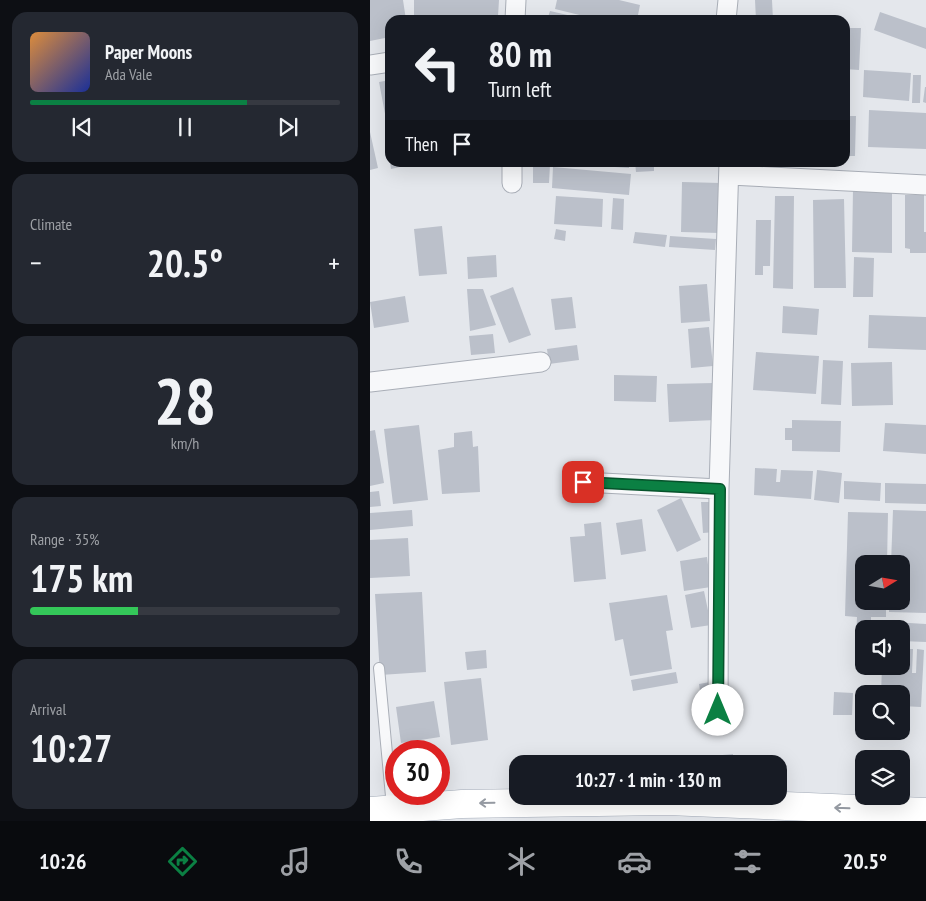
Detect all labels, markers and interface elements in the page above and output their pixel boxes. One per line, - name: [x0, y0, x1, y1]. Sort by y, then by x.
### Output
- text: 80 m: [488, 31, 552, 77]
- icon: left: [405, 35, 470, 100]
- text: Paper Moons: [105, 40, 192, 64]
- text: Ada Vale: [105, 64, 152, 84]
- text: Turn left: [488, 75, 552, 103]
- icon: previous: [68, 113, 96, 141]
- icon: pause: [171, 113, 199, 141]
- icon: next: [274, 113, 302, 141]
- icon: arrive: [448, 130, 476, 158]
- text: Then: [405, 132, 438, 156]
- text: Climate: [30, 214, 72, 234]
- text: 20.5°: [147, 238, 223, 287]
- text: −: [30, 244, 42, 281]
- text: +: [328, 244, 340, 281]
- text: 28: [154, 358, 216, 442]
- text: km/h: [171, 433, 199, 453]
- pin: [562, 461, 604, 503]
- icon: arrive: [569, 468, 597, 496]
- text: Range · 35%: [30, 529, 99, 549]
- text: 175 km: [30, 553, 133, 602]
- north arrow: [855, 555, 910, 610]
- map controls: [855, 555, 910, 805]
- button: sound: [855, 620, 910, 675]
- position arrow: [691, 683, 743, 735]
- button: search: [855, 685, 910, 740]
- text: Arrival: [30, 699, 66, 719]
- text: 10:27: [30, 723, 112, 772]
- speed limit sign: 30: [385, 740, 450, 805]
- button: layers: [855, 750, 910, 805]
- text: 10:27 · 1 min · 130 m: [575, 768, 721, 792]
- one-way arrow: [480, 799, 496, 808]
- one-way arrow: [835, 804, 851, 813]
- icon: directions: [165, 844, 200, 879]
- icon: music: [278, 844, 313, 879]
- icon: phone: [391, 844, 426, 879]
- icon: climate: [504, 844, 539, 879]
- icon: car: [617, 844, 652, 879]
- icon: filters: [730, 844, 765, 879]
- text: 10:26: [39, 847, 87, 875]
- text: 20.5°: [843, 847, 887, 875]

